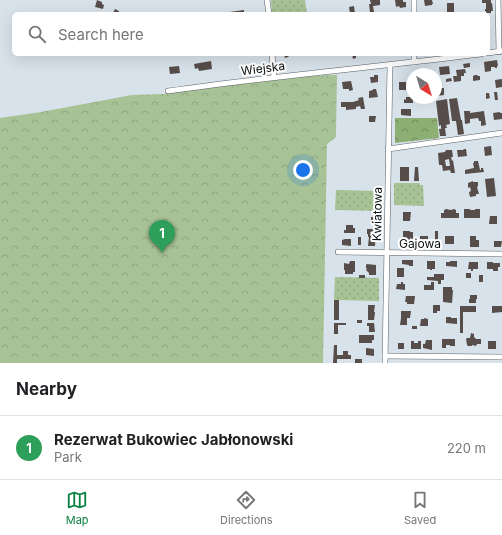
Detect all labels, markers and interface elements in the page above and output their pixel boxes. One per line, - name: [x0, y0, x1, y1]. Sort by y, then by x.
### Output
- search box: [12, 12, 490, 56]
- icon: search: [26, 23, 48, 45]
- text: Search here: [58, 25, 144, 44]
- street label: Wiejska: [240, 58, 286, 78]
- north arrow: [406, 68, 442, 104]
- your location: [293, 160, 313, 180]
- street label: Kwiatowa: [369, 187, 385, 241]
- pin: 1: [149, 220, 175, 253]
- street label: Gajowa: [399, 236, 441, 251]
- text: Nearby: [16, 379, 77, 399]
- text: Rezerwat Bukowiec Jabłonowski: [54, 430, 293, 449]
- text: 1: [26, 440, 32, 456]
- text: 220 m: [447, 440, 486, 456]
- text: Park: [54, 449, 82, 465]
- tab: Map: [66, 489, 89, 527]
- tab: Directions: [220, 489, 273, 527]
- tab: Saved: [404, 489, 436, 527]

